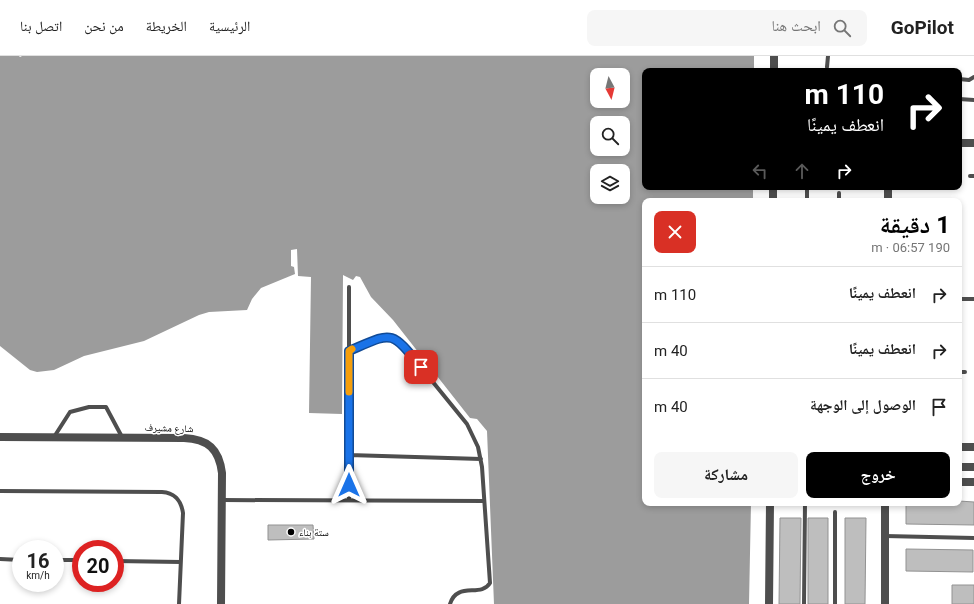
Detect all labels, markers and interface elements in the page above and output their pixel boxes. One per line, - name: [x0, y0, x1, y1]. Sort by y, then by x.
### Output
- search box: [587, 10, 867, 46]
- text: GoPilot: [891, 16, 954, 39]
- text: ابحث هنا: [771, 17, 821, 35]
- icon: search: [831, 17, 853, 39]
- text: اتصل بنا: [20, 18, 62, 34]
- text: من نحن: [84, 18, 124, 34]
- text: الخريطة: [146, 18, 187, 34]
- text: الرئيسية: [209, 18, 250, 34]
- north arrow: [590, 68, 630, 108]
- map controls: [590, 68, 630, 204]
- text: 110 m: [805, 78, 884, 111]
- icon: right: [898, 84, 950, 136]
- text: انعطف يمينًا: [807, 114, 884, 135]
- button: search: [590, 116, 630, 156]
- icon: left: [749, 160, 771, 182]
- icon: ahead: [791, 160, 813, 182]
- icon: right: [833, 160, 855, 182]
- button: layers: [590, 164, 630, 204]
- button: close: [654, 211, 696, 253]
- text: 1 دقيقة: [880, 211, 950, 239]
- text: 190 m · 06:57: [871, 240, 950, 255]
- text: انعطف يمينًا: [849, 284, 916, 302]
- icon: right: [928, 284, 950, 306]
- text: 110 m: [654, 286, 696, 304]
- text: انعطف يمينًا: [849, 340, 916, 358]
- icon: right: [928, 340, 950, 362]
- text: 40 m: [654, 342, 688, 360]
- pin: [404, 350, 438, 384]
- icon: arrive: [410, 356, 432, 378]
- text: الوصول إلى الوجهة: [810, 396, 916, 414]
- icon: arrive: [928, 396, 950, 418]
- text: 40 m: [654, 398, 688, 416]
- street label: شارع مشيرف: [144, 422, 194, 435]
- button: مشاركة: [654, 452, 798, 498]
- button: خروج: [806, 452, 950, 498]
- position arrow: [328, 464, 370, 506]
- marker: ستة بناء: [286, 527, 296, 537]
- place label: ستة بناء: [299, 527, 329, 538]
- speed limit sign: 20: [72, 540, 124, 592]
- text: 16: [27, 549, 49, 573]
- text: km/h: [26, 570, 50, 581]

